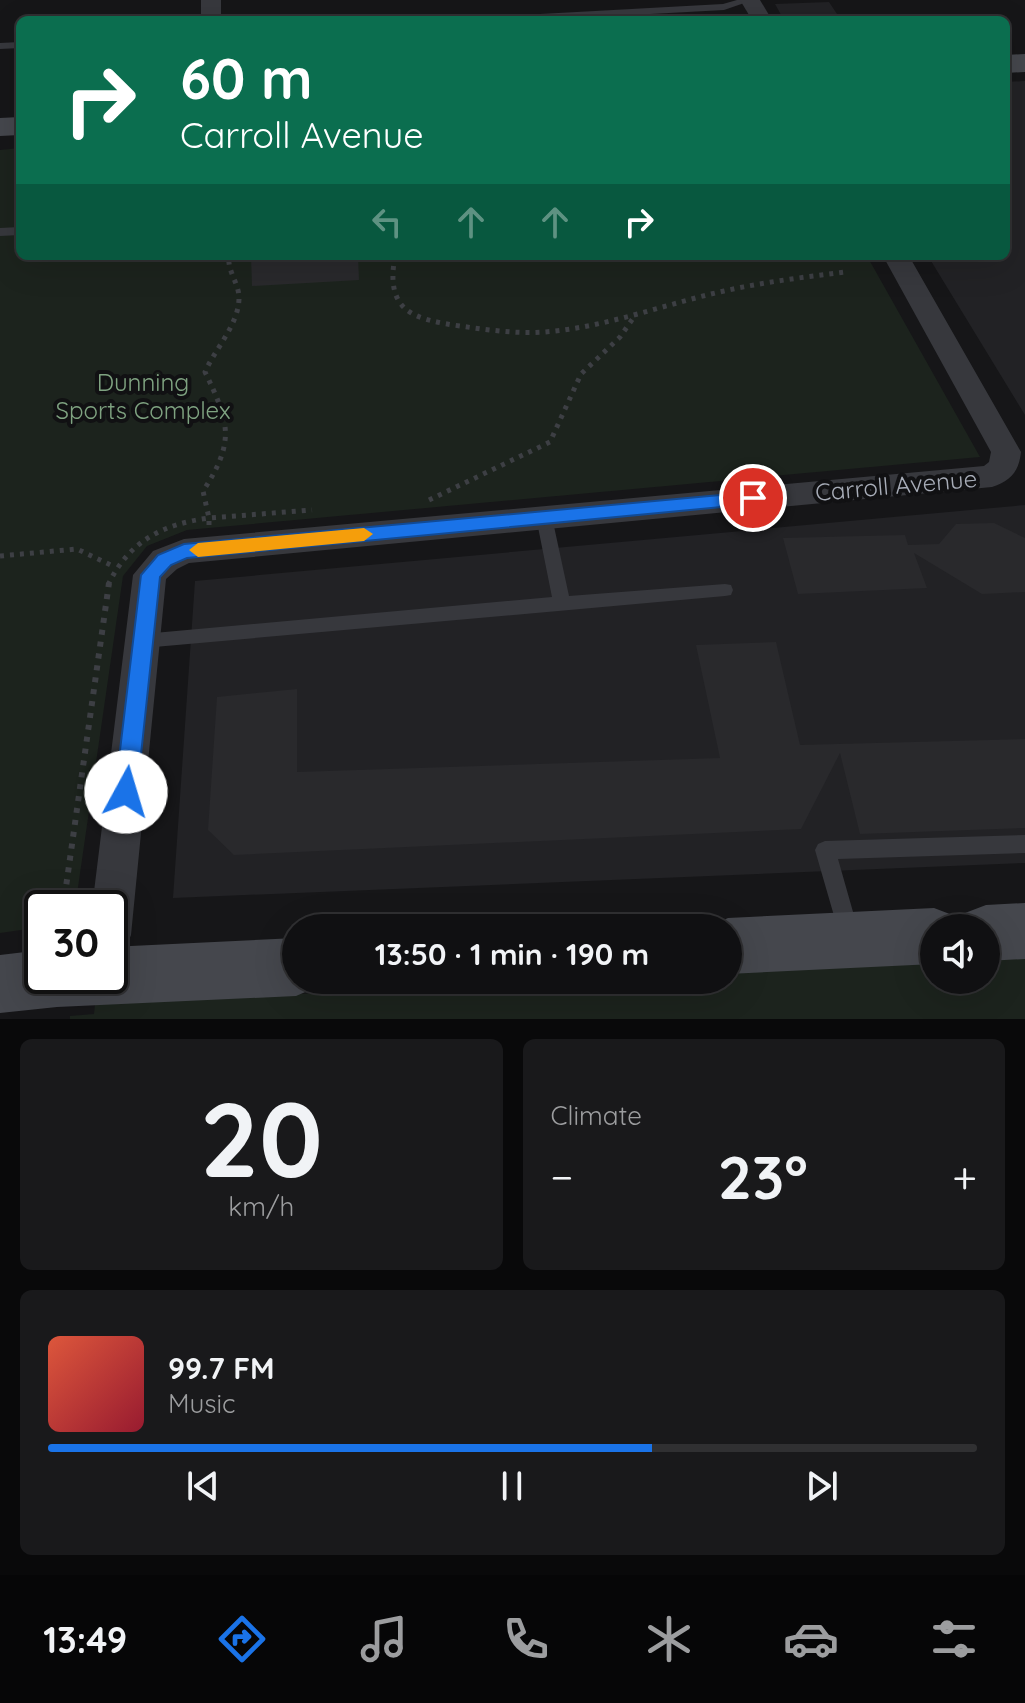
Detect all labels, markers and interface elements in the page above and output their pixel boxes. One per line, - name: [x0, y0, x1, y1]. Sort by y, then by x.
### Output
- text: 60 m: [180, 43, 313, 113]
- icon: right: [48, 48, 152, 152]
- text: Carroll Avenue: [180, 112, 424, 157]
- icon: left: [365, 200, 409, 244]
- icon: ahead: [449, 200, 493, 244]
- icon: ahead: [533, 200, 577, 244]
- icon: right: [617, 200, 661, 244]
- park label: Dunning Sports Complex: [55, 367, 231, 425]
- street label: Carroll Avenue: [814, 463, 978, 507]
- pin: [719, 464, 787, 532]
- icon: arrive: [731, 476, 775, 520]
- position arrow: [84, 750, 168, 834]
- speed limit sign: 30: [24, 890, 128, 994]
- map controls: [920, 914, 1000, 994]
- button: sound: [920, 914, 1000, 994]
- text: 13:50 · 1 min · 190 m: [375, 935, 649, 973]
- text: 20: [200, 1073, 323, 1203]
- text: Climate: [551, 1099, 642, 1132]
- text: 23°: [718, 1139, 808, 1214]
- text: −: [551, 1149, 573, 1204]
- text: +: [952, 1149, 977, 1204]
- text: km/h: [228, 1190, 294, 1223]
- text: 99.7 FM: [168, 1349, 275, 1387]
- text: Music: [168, 1387, 236, 1420]
- icon: previous: [181, 1464, 225, 1508]
- icon: pause: [490, 1464, 534, 1508]
- icon: next: [800, 1464, 844, 1508]
- icon: directions: [214, 1611, 270, 1667]
- icon: music: [356, 1611, 412, 1667]
- icon: phone: [498, 1611, 554, 1667]
- icon: climate: [641, 1611, 697, 1667]
- icon: car: [783, 1611, 839, 1667]
- icon: filters: [926, 1611, 982, 1667]
- text: 13:49: [43, 1617, 127, 1662]

